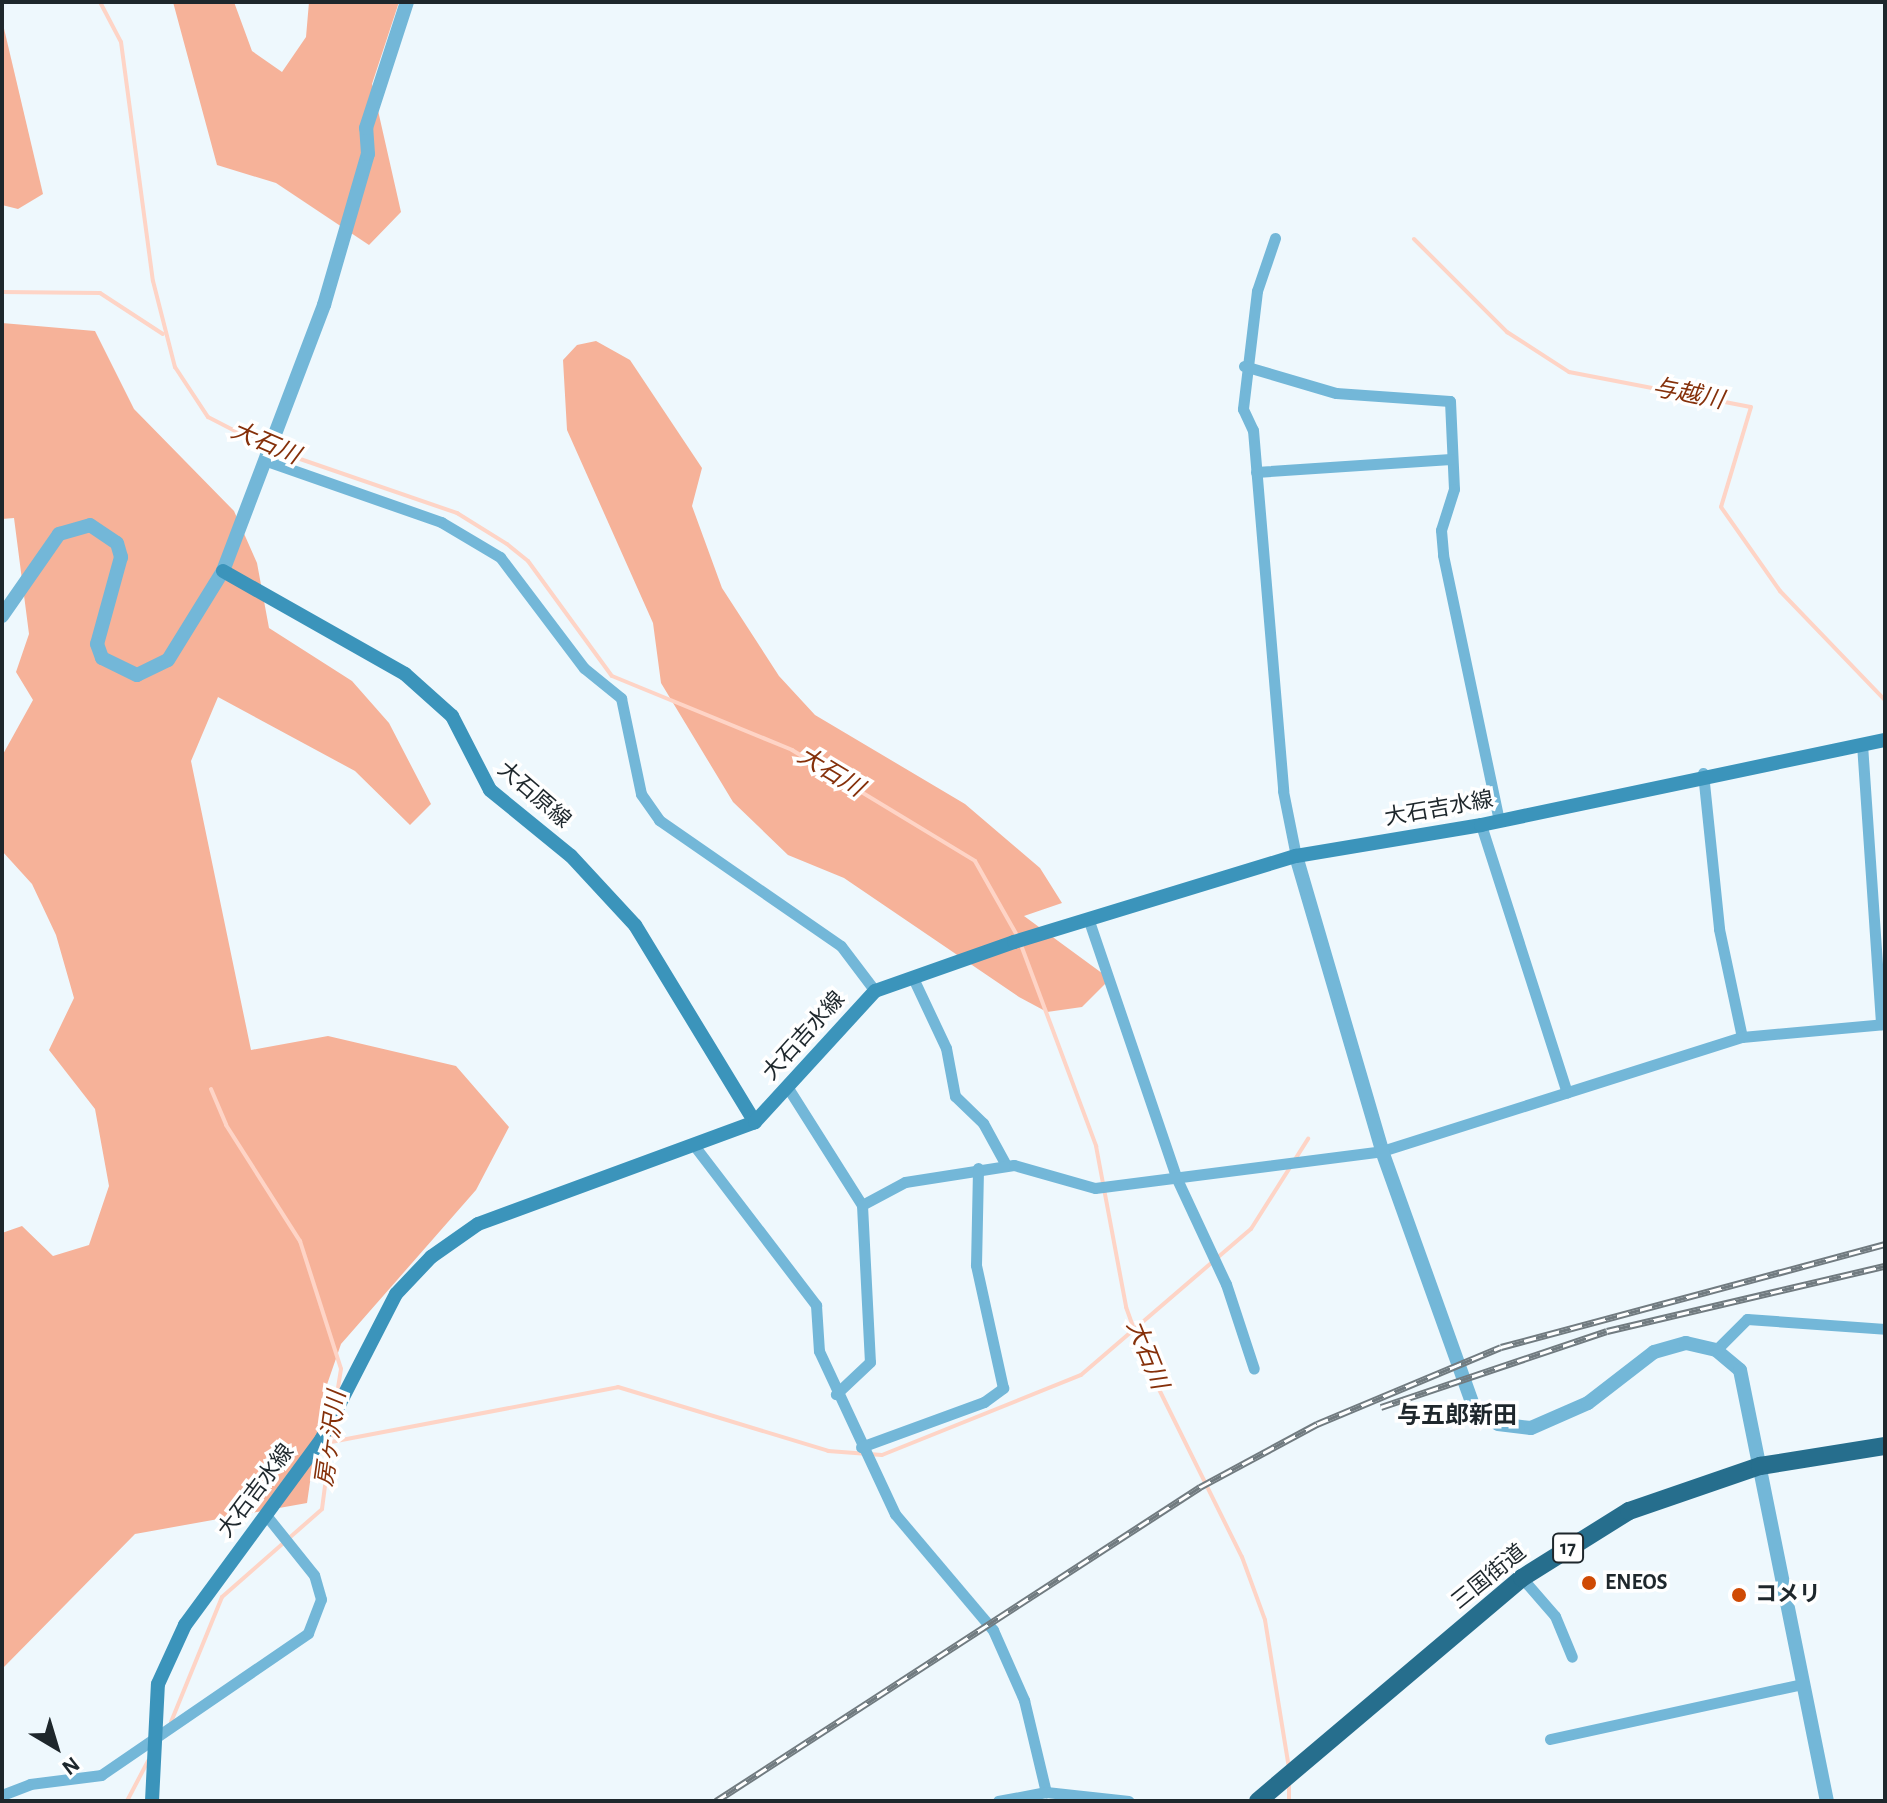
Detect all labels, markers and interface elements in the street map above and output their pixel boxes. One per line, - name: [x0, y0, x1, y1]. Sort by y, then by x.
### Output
- water label: 与越川: [1650, 374, 1726, 416]
- water label: 大石川: [226, 417, 304, 471]
- water label: 大石川: [792, 742, 868, 804]
- street label: 大石原線: [492, 756, 576, 834]
- street label: 大石吉水線: [1383, 786, 1495, 832]
- street label: 大石吉水線: [757, 986, 851, 1086]
- water label: 大石川: [1119, 1316, 1173, 1394]
- water label: 房ヶ沢川: [311, 1389, 353, 1489]
- district label: 与五郎新田: [1397, 1403, 1517, 1431]
- street label: 大石吉水線: [212, 1439, 300, 1543]
- road number: 17: [1552, 1532, 1584, 1564]
- street label: 三国街道: [1446, 1539, 1532, 1615]
- place label: ENEOS: [1605, 1570, 1668, 1596]
- marker: ENEOS: [1580, 1574, 1598, 1592]
- place label: コメリ: [1755, 1582, 1821, 1608]
- marker: コメリ: [1730, 1586, 1748, 1604]
- north arrow: [16, 1707, 96, 1787]
- text: N: [58, 1753, 84, 1779]

